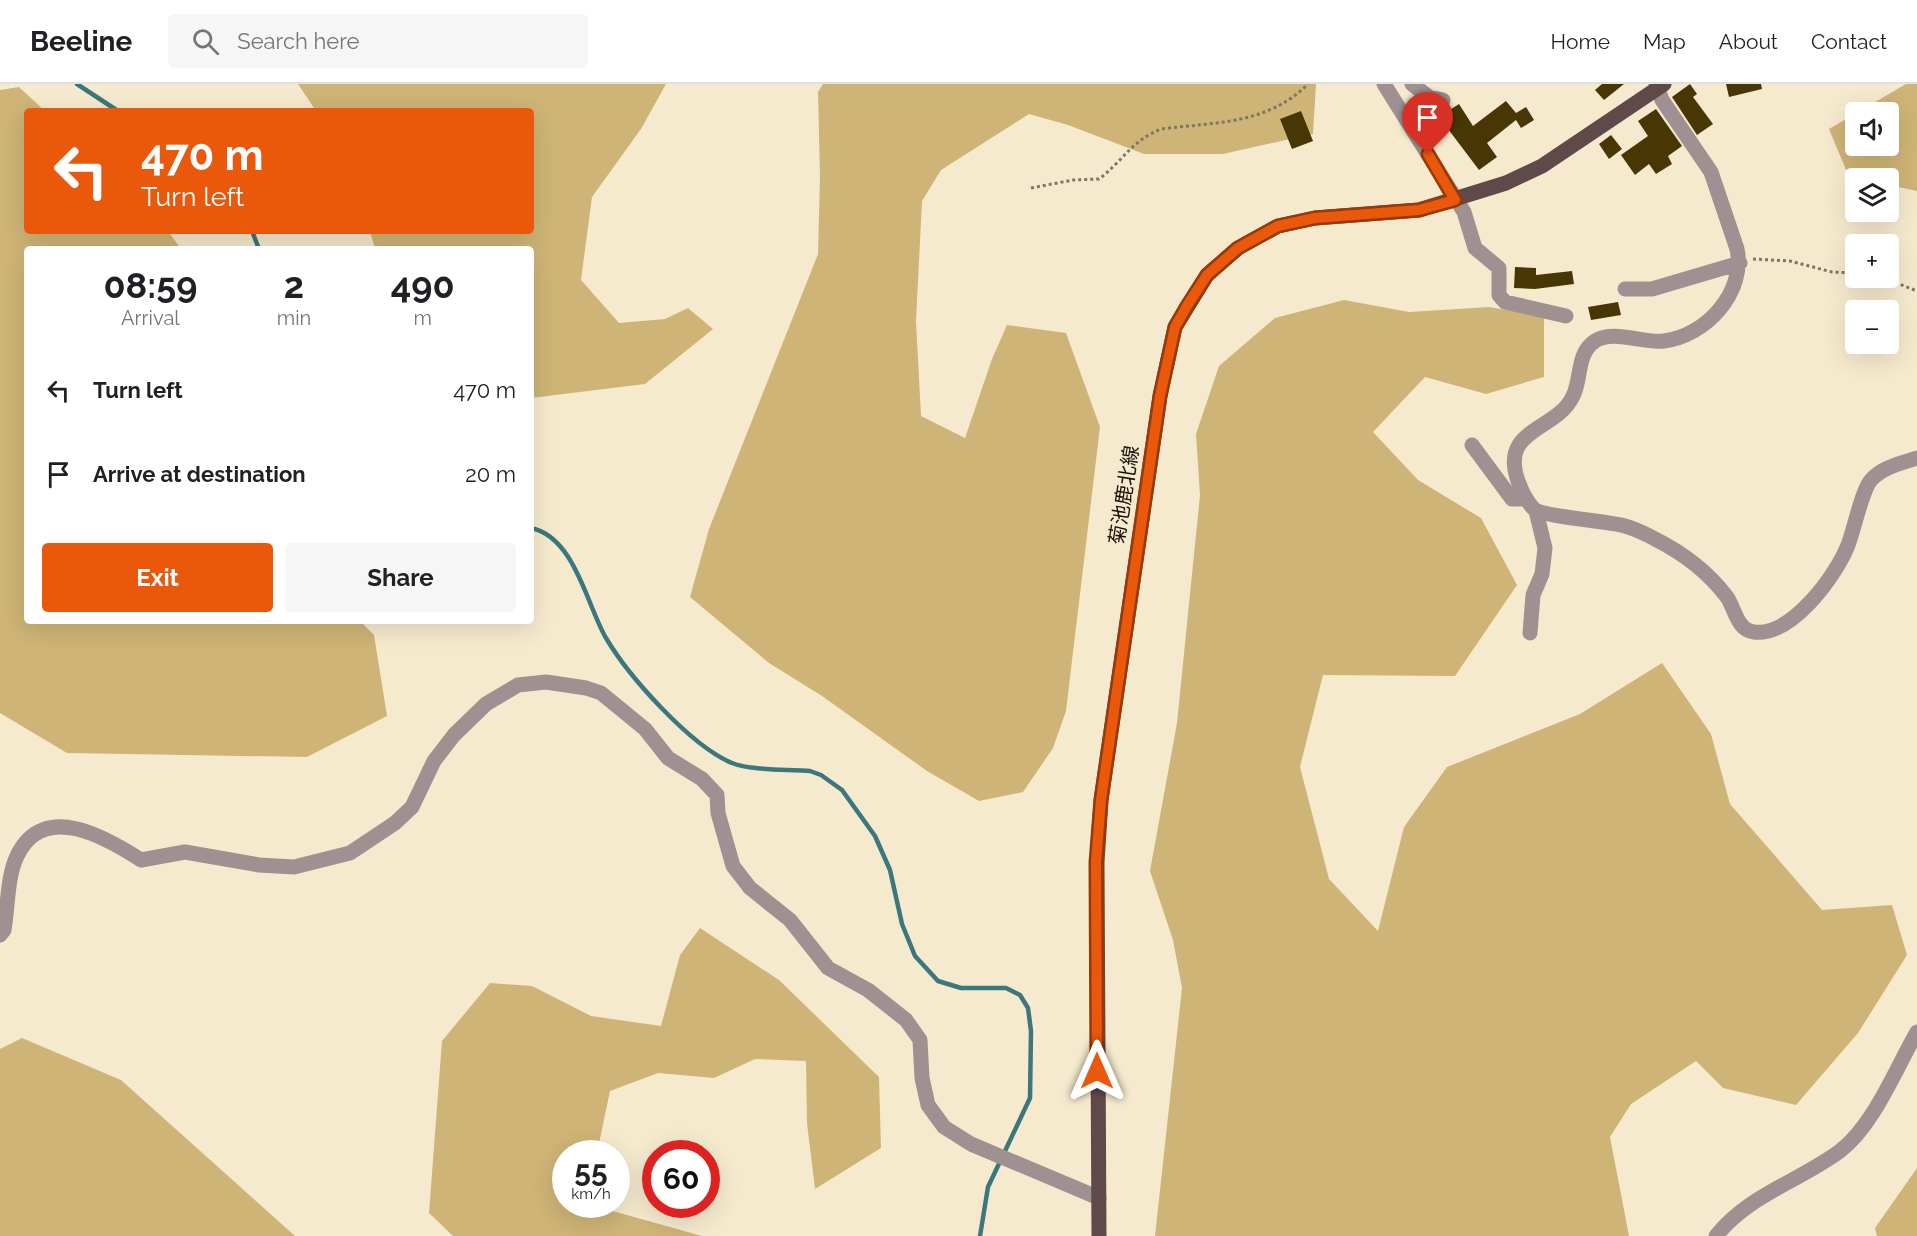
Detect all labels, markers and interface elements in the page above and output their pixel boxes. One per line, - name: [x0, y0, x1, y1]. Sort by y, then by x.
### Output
- search box: [168, 14, 588, 68]
- text: Beeline: [30, 25, 132, 58]
- icon: search: [189, 25, 222, 58]
- text: Search here: [237, 28, 359, 54]
- text: Home: [1551, 29, 1610, 54]
- text: Map: [1643, 29, 1686, 54]
- text: About: [1719, 29, 1778, 54]
- text: Contact: [1811, 29, 1887, 54]
- pin: [1402, 92, 1453, 154]
- icon: arrive: [1411, 101, 1444, 134]
- map controls: [1845, 102, 1899, 354]
- button: sound: [1845, 102, 1899, 156]
- text: 470 m: [141, 131, 264, 180]
- icon: left: [42, 132, 120, 210]
- button: layers: [1845, 168, 1899, 222]
- text: Turn left: [141, 181, 244, 212]
- button: +: [1845, 234, 1899, 288]
- text: 08:59: [103, 264, 197, 306]
- text: 2: [284, 264, 304, 306]
- text: 490: [391, 264, 455, 306]
- button: −: [1845, 300, 1899, 354]
- text: Arrival: [121, 306, 180, 330]
- text: min: [277, 306, 311, 330]
- text: m: [413, 306, 432, 330]
- icon: left: [42, 374, 75, 407]
- text: Turn left: [93, 377, 183, 403]
- text: 470 m: [453, 377, 516, 403]
- street label: 菊池鹿北線: [1104, 444, 1144, 546]
- icon: arrive: [42, 458, 75, 491]
- text: Arrive at destination: [93, 461, 306, 487]
- text: 20 m: [465, 461, 516, 487]
- button: Exit: [42, 543, 273, 612]
- button: Share: [285, 543, 516, 612]
- position arrow: [1065, 1039, 1129, 1103]
- speed limit sign: 60: [642, 1140, 720, 1218]
- text: 55: [574, 1154, 608, 1189]
- text: km/h: [571, 1185, 611, 1203]

